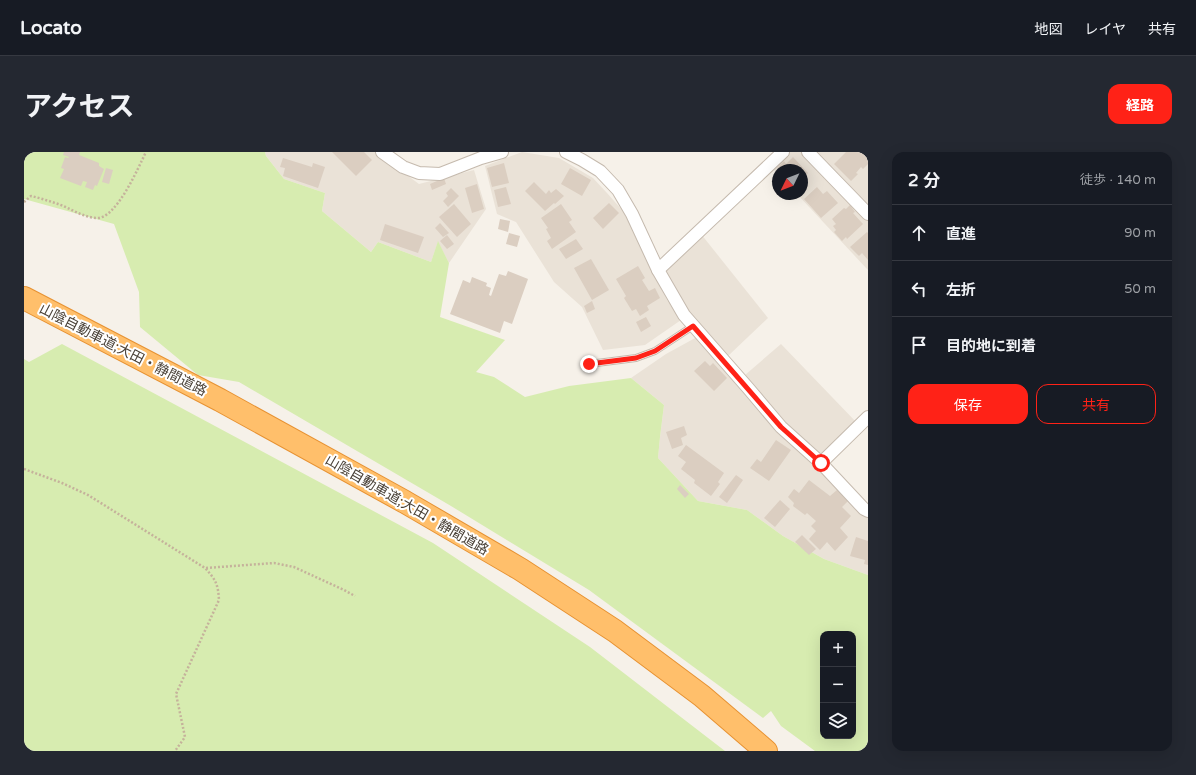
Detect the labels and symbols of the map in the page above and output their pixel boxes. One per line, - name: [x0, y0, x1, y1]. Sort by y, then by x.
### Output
- north arrow: [772, 164, 808, 200]
- street label: 山陰自動車道;大田・静間道路: [36, 300, 210, 400]
- route end: [580, 355, 598, 373]
- street label: 山陰自動車道;大田・静間道路: [322, 451, 492, 559]
- route start: [812, 454, 830, 472]

